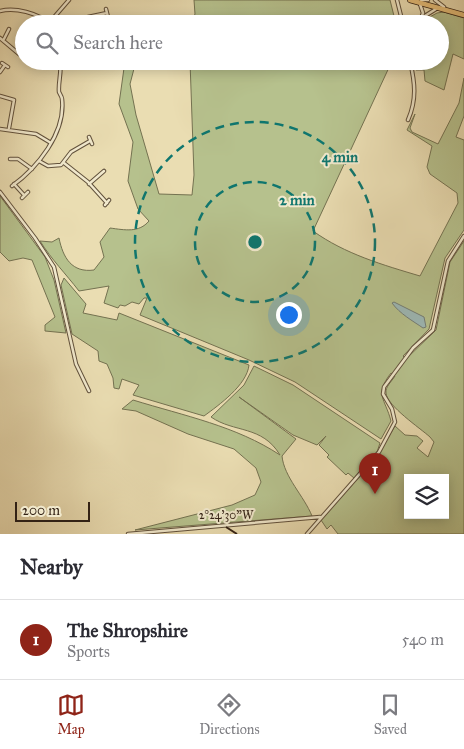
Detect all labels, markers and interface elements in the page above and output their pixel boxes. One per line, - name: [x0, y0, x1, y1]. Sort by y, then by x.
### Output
- search box: [15, 15, 449, 70]
- icon: search: [33, 29, 61, 57]
- text: Search here: [73, 31, 163, 54]
- text: 4 min: [322, 148, 359, 167]
- text: 2 min: [279, 191, 316, 209]
- centre of rings: [246, 233, 264, 251]
- your location: [276, 302, 302, 328]
- pin: 1: [359, 453, 391, 494]
- map controls: [404, 474, 449, 519]
- button: layers: [404, 474, 449, 519]
- scale bar: [15, 499, 90, 522]
- text: 200 m: [22, 502, 60, 519]
- text: 2°24'30"W: [199, 508, 254, 522]
- text: Nearby: [20, 554, 83, 580]
- text: The Shropshire: [67, 619, 188, 642]
- text: 1: [33, 630, 39, 649]
- text: 540 m: [402, 630, 444, 649]
- text: Sports: [67, 642, 110, 661]
- tab: Map: [57, 691, 85, 738]
- tab: Directions: [199, 691, 260, 738]
- tab: Saved: [374, 691, 407, 738]

